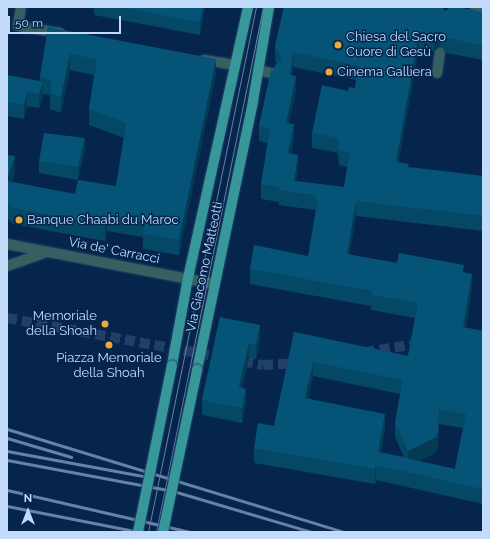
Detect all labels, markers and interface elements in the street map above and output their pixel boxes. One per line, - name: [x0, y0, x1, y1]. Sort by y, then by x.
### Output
- scale bar: [10, 8, 123, 34]
- text: 50 m: [15, 16, 43, 30]
- place label: Chiesa del Sacro Cuore di Gesù: [346, 30, 446, 61]
- marker: Chiesa del Sacro Cuore di Gesù: [333, 40, 343, 50]
- place label: Cinema Galliera: [337, 64, 432, 80]
- marker: Cinema Galliera: [324, 67, 334, 77]
- street label: Via Giacomo Matteotti: [184, 200, 226, 334]
- place label: Banque Chaabi du Maroc: [27, 212, 179, 228]
- marker: Banque Chaabi du Maroc: [14, 215, 24, 225]
- street label: Via de' Carracci: [67, 234, 161, 268]
- place label: Memoriale della Shoah: [26, 309, 97, 340]
- marker: Memoriale della Shoah: [100, 319, 110, 329]
- marker: Piazza Memoriale della Shoah: [104, 340, 114, 350]
- place label: Piazza Memoriale della Shoah: [56, 351, 162, 382]
- north arrow: [8, 491, 48, 531]
- text: N: [24, 492, 32, 505]

